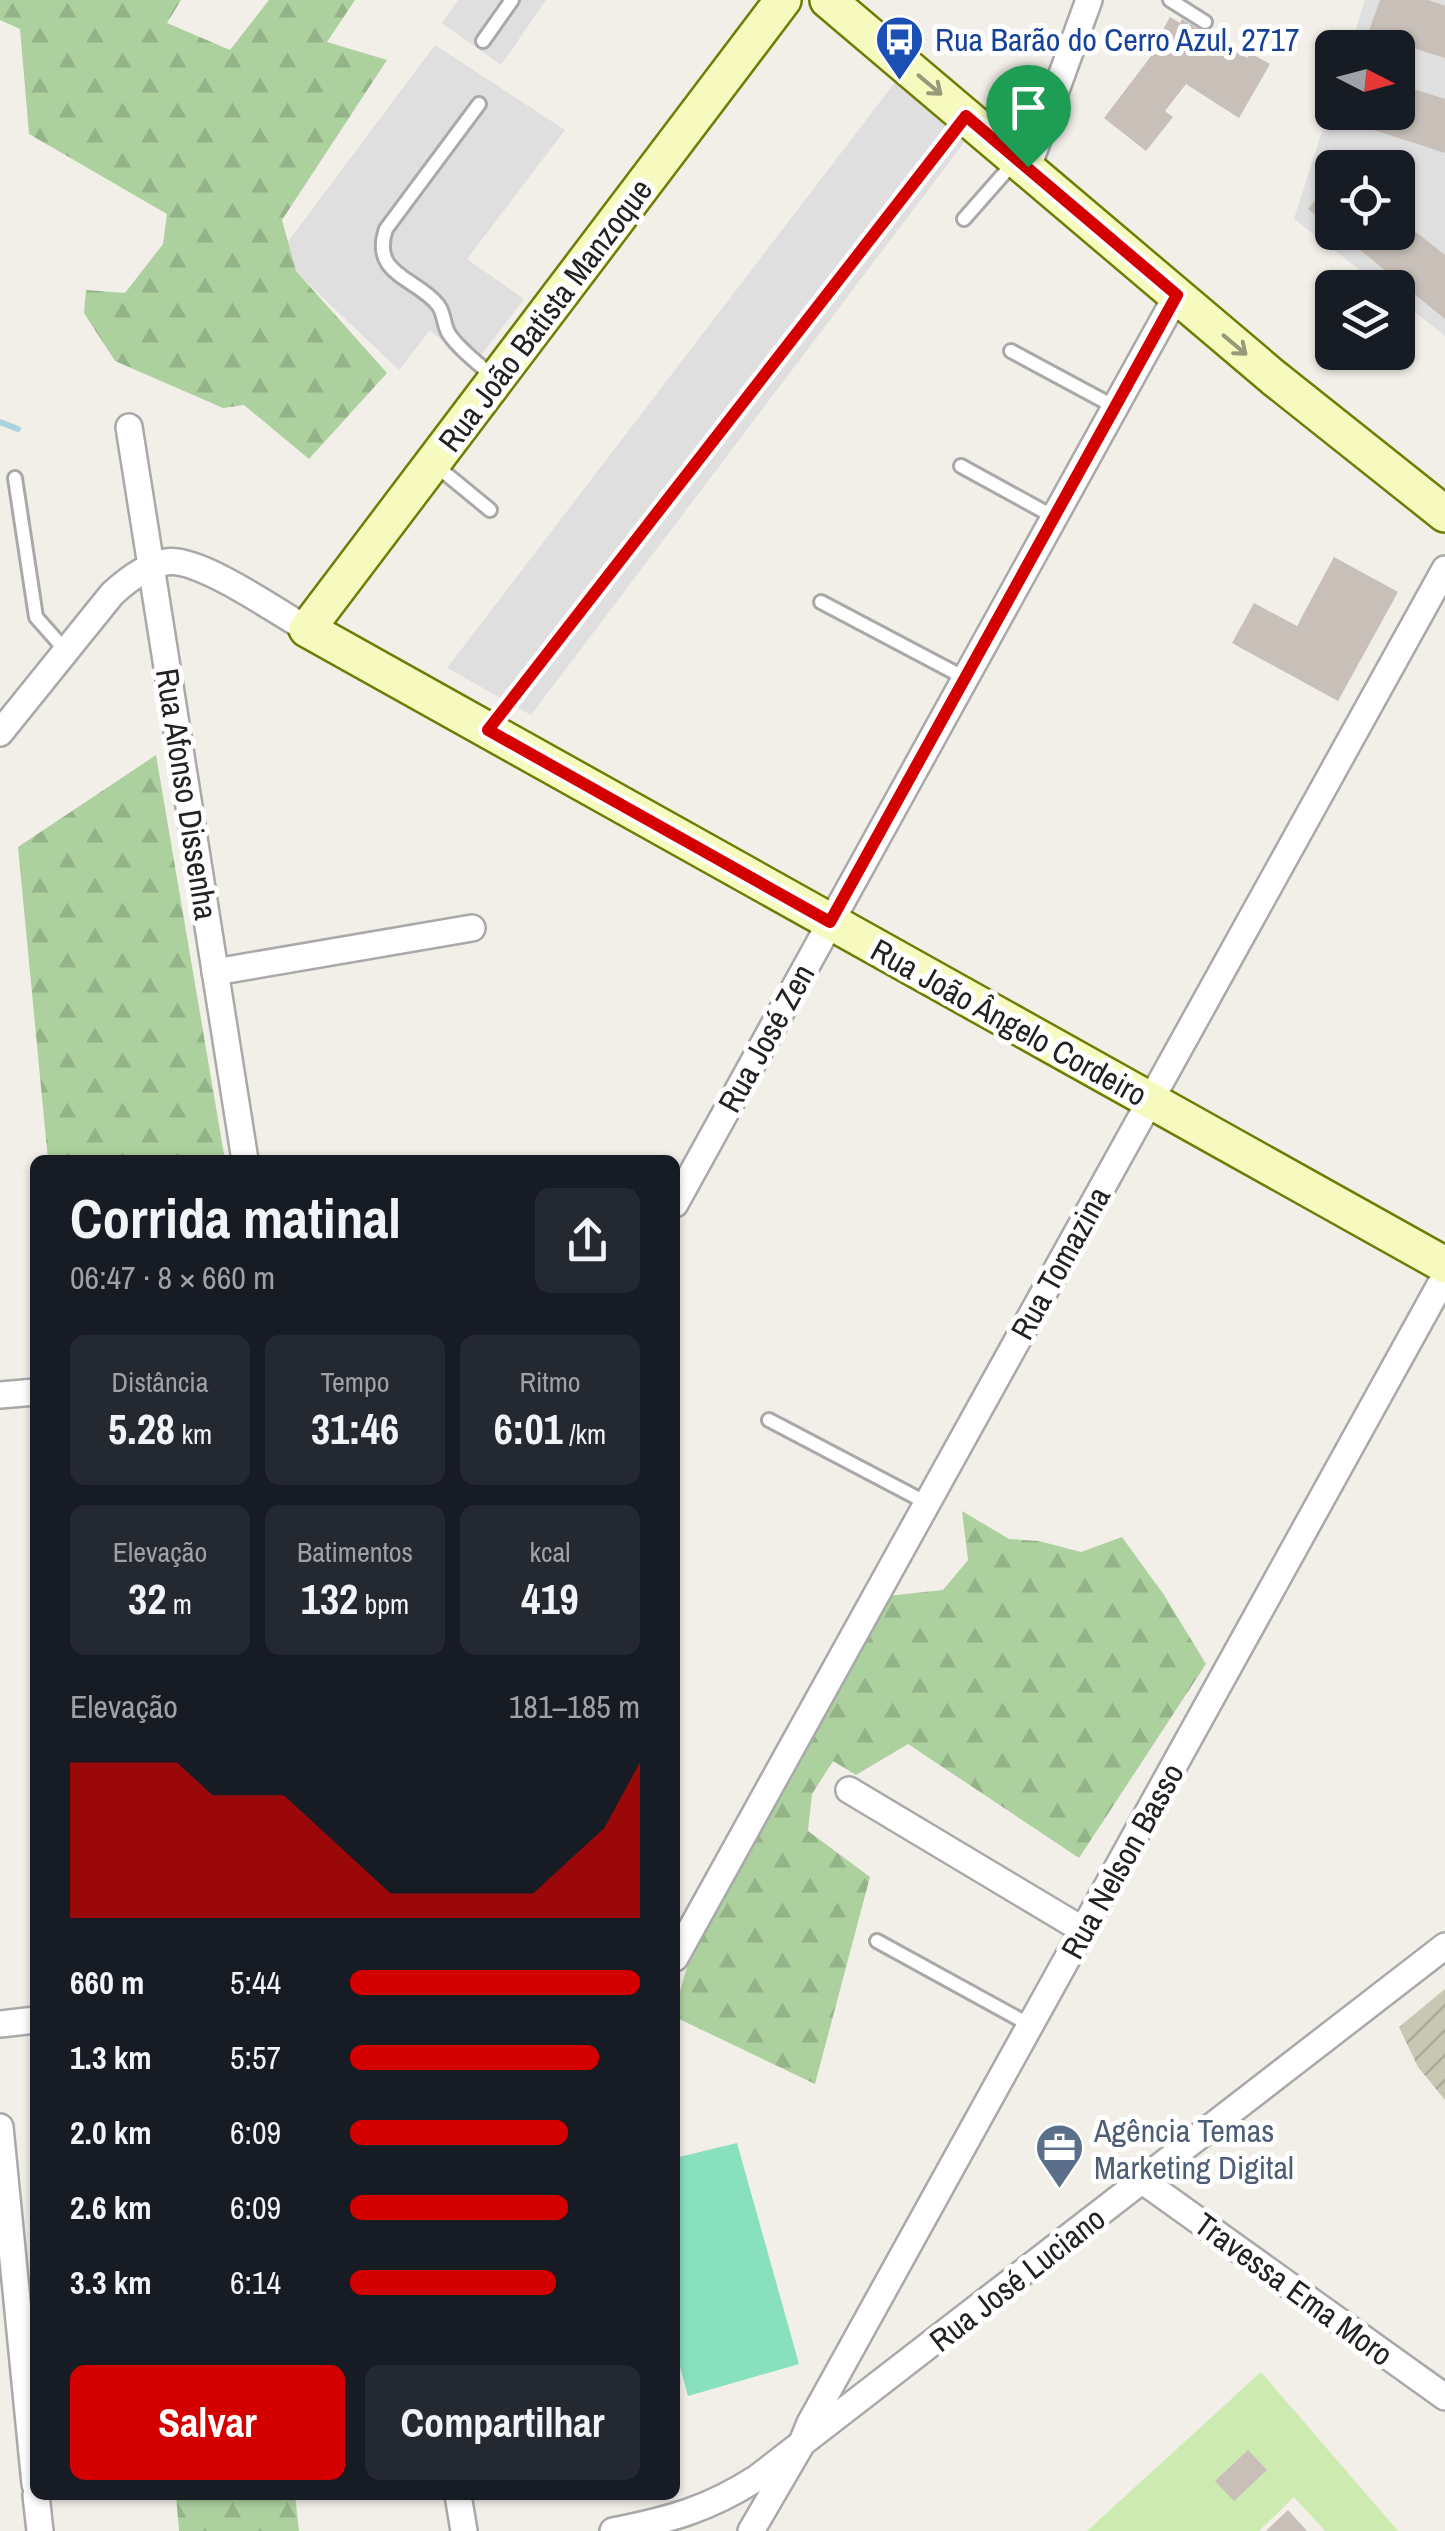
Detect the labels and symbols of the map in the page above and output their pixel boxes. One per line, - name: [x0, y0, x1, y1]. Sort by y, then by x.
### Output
- bus stop icon: Rua Barão do Cerro Azul, 2717: [874, 13, 926, 81]
- place label: Rua Barão do Cerro Azul, 2717: [935, 18, 1300, 61]
- north arrow: [1315, 30, 1415, 130]
- pin: [986, 65, 1071, 168]
- one-way arrow: [917, 73, 942, 96]
- street label: Rua João Batista Manzoque: [428, 170, 662, 460]
- one-way arrow: [1222, 333, 1247, 356]
- street label: Rua Afonso Dissenha: [146, 665, 228, 923]
- street label: Rua João Ângelo Cordeiro: [863, 928, 1155, 1116]
- street label: Rua José Zen: [708, 956, 824, 1120]
- street label: Rua Tomazina: [1000, 1178, 1120, 1347]
- street label: Rua Nelson Basso: [1051, 1756, 1193, 1966]
- place label: Agência Temas Marketing Digital: [1093, 2109, 1294, 2189]
- office icon: Agência Temas Marketing Digital: [1033, 2122, 1085, 2190]
- street label: Rua José Luciano: [920, 2197, 1114, 2361]
- street label: Travessa Ema Moro: [1186, 2202, 1402, 2376]

